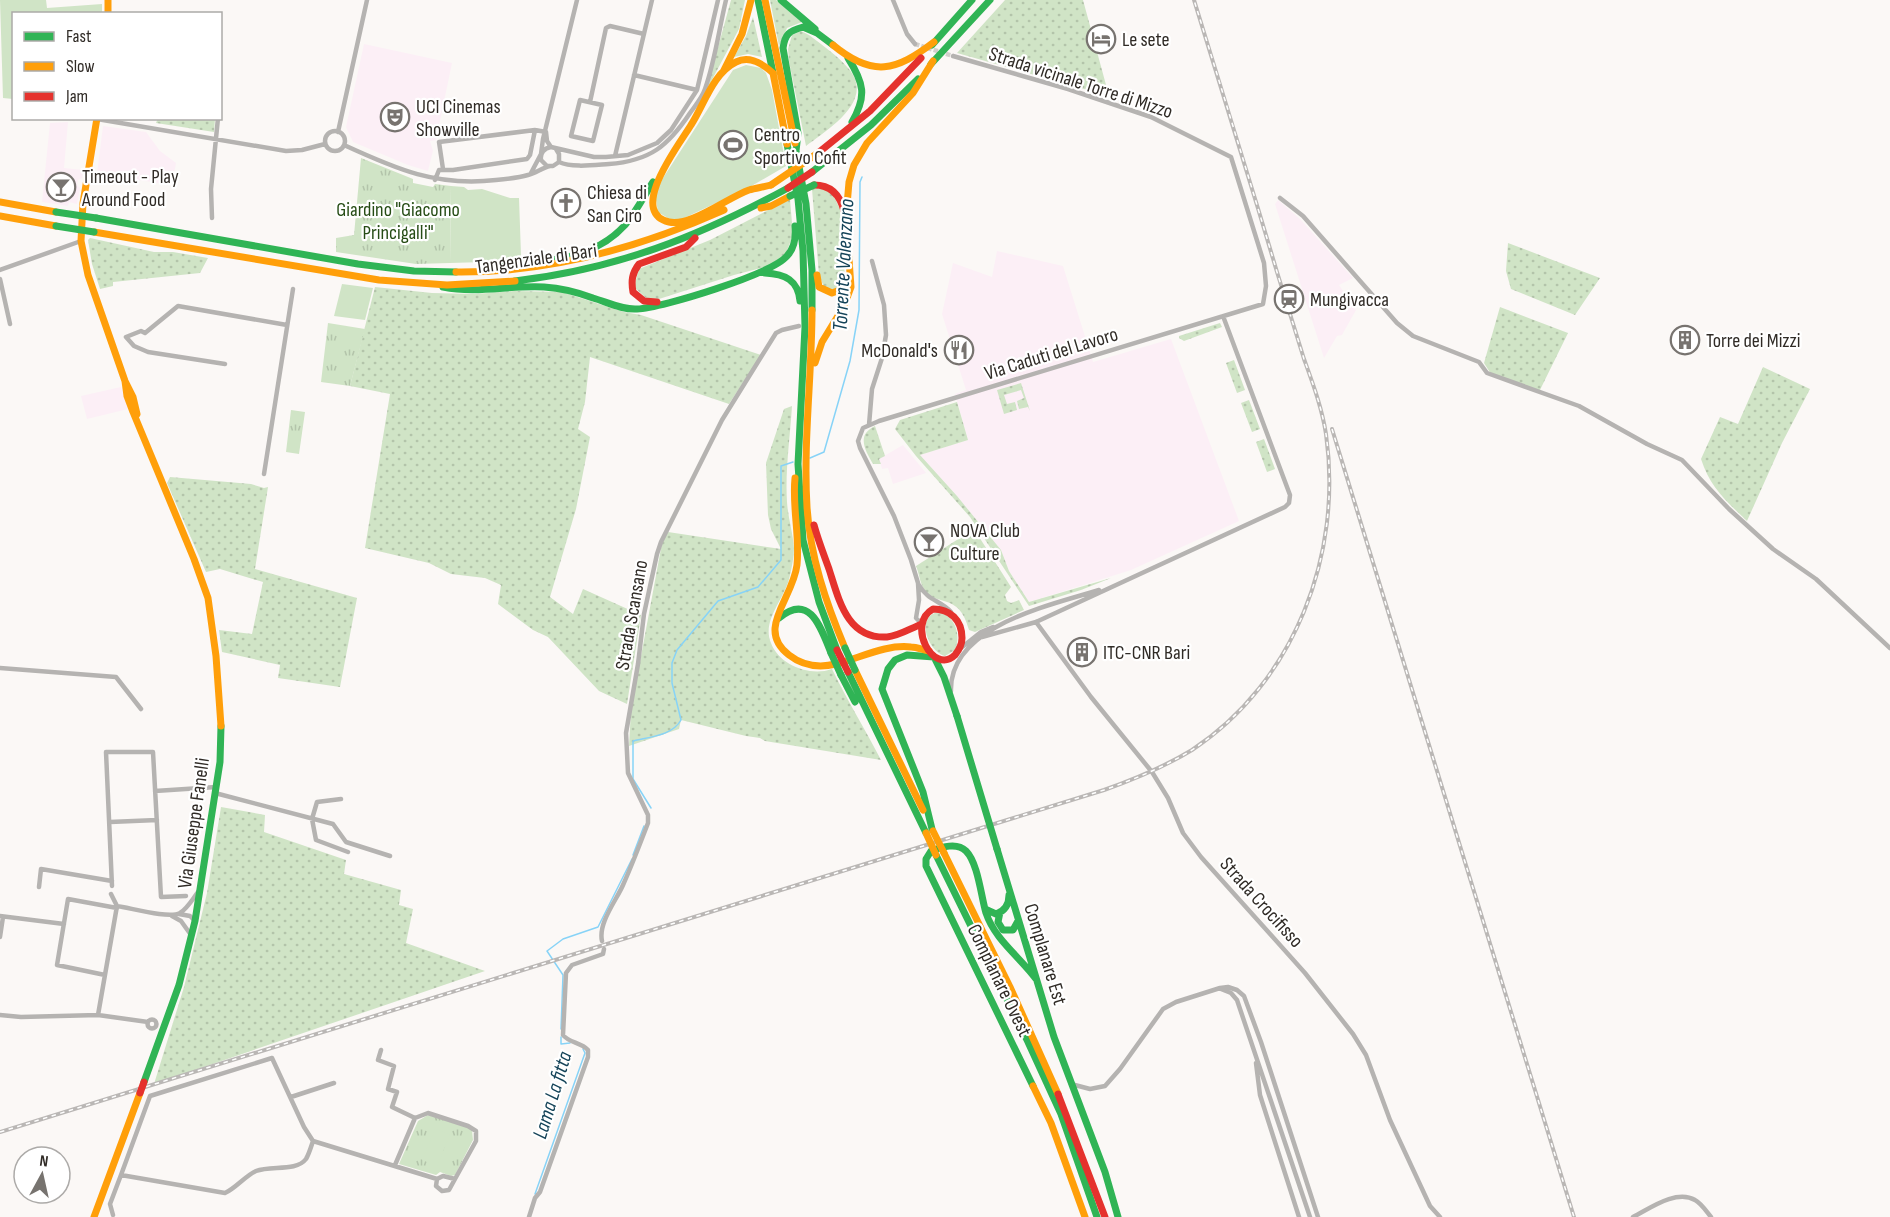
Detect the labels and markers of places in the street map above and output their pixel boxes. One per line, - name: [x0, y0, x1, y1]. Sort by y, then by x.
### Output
- hotel icon: Le sete: [1085, 23, 1117, 55]
- place label: Le sete: [1122, 28, 1170, 52]
- place label: UCI Cinemas Showville: [416, 95, 501, 142]
- theatre icon: UCI Cinemas Showville: [379, 101, 411, 133]
- place label: Centro Sportivo Cofit: [754, 123, 847, 170]
- sports icon: Centro Sportivo Cofit: [717, 129, 749, 161]
- place label: Timeout - Play Around Food: [81, 165, 179, 212]
- bar icon: Timeout - Play Around Food: [45, 171, 77, 203]
- place label: Chiesa di San Ciro: [587, 181, 647, 228]
- church icon: Chiesa di San Ciro: [550, 187, 582, 219]
- station icon: Mungivacca: [1273, 283, 1305, 315]
- place label: Mungivacca: [1310, 288, 1389, 312]
- building icon: Torre dei Mizzi: [1669, 324, 1701, 356]
- place label: Torre dei Mizzi: [1706, 329, 1800, 353]
- restaurant icon: McDonald's: [943, 334, 975, 366]
- place label: McDonald's: [861, 339, 938, 363]
- place label: NOVA Club Culture: [950, 519, 1020, 566]
- bar icon: NOVA Club Culture: [913, 526, 945, 558]
- building icon: ITC-CNR Bari: [1066, 636, 1098, 668]
- place label: ITC-CNR Bari: [1103, 641, 1190, 665]

